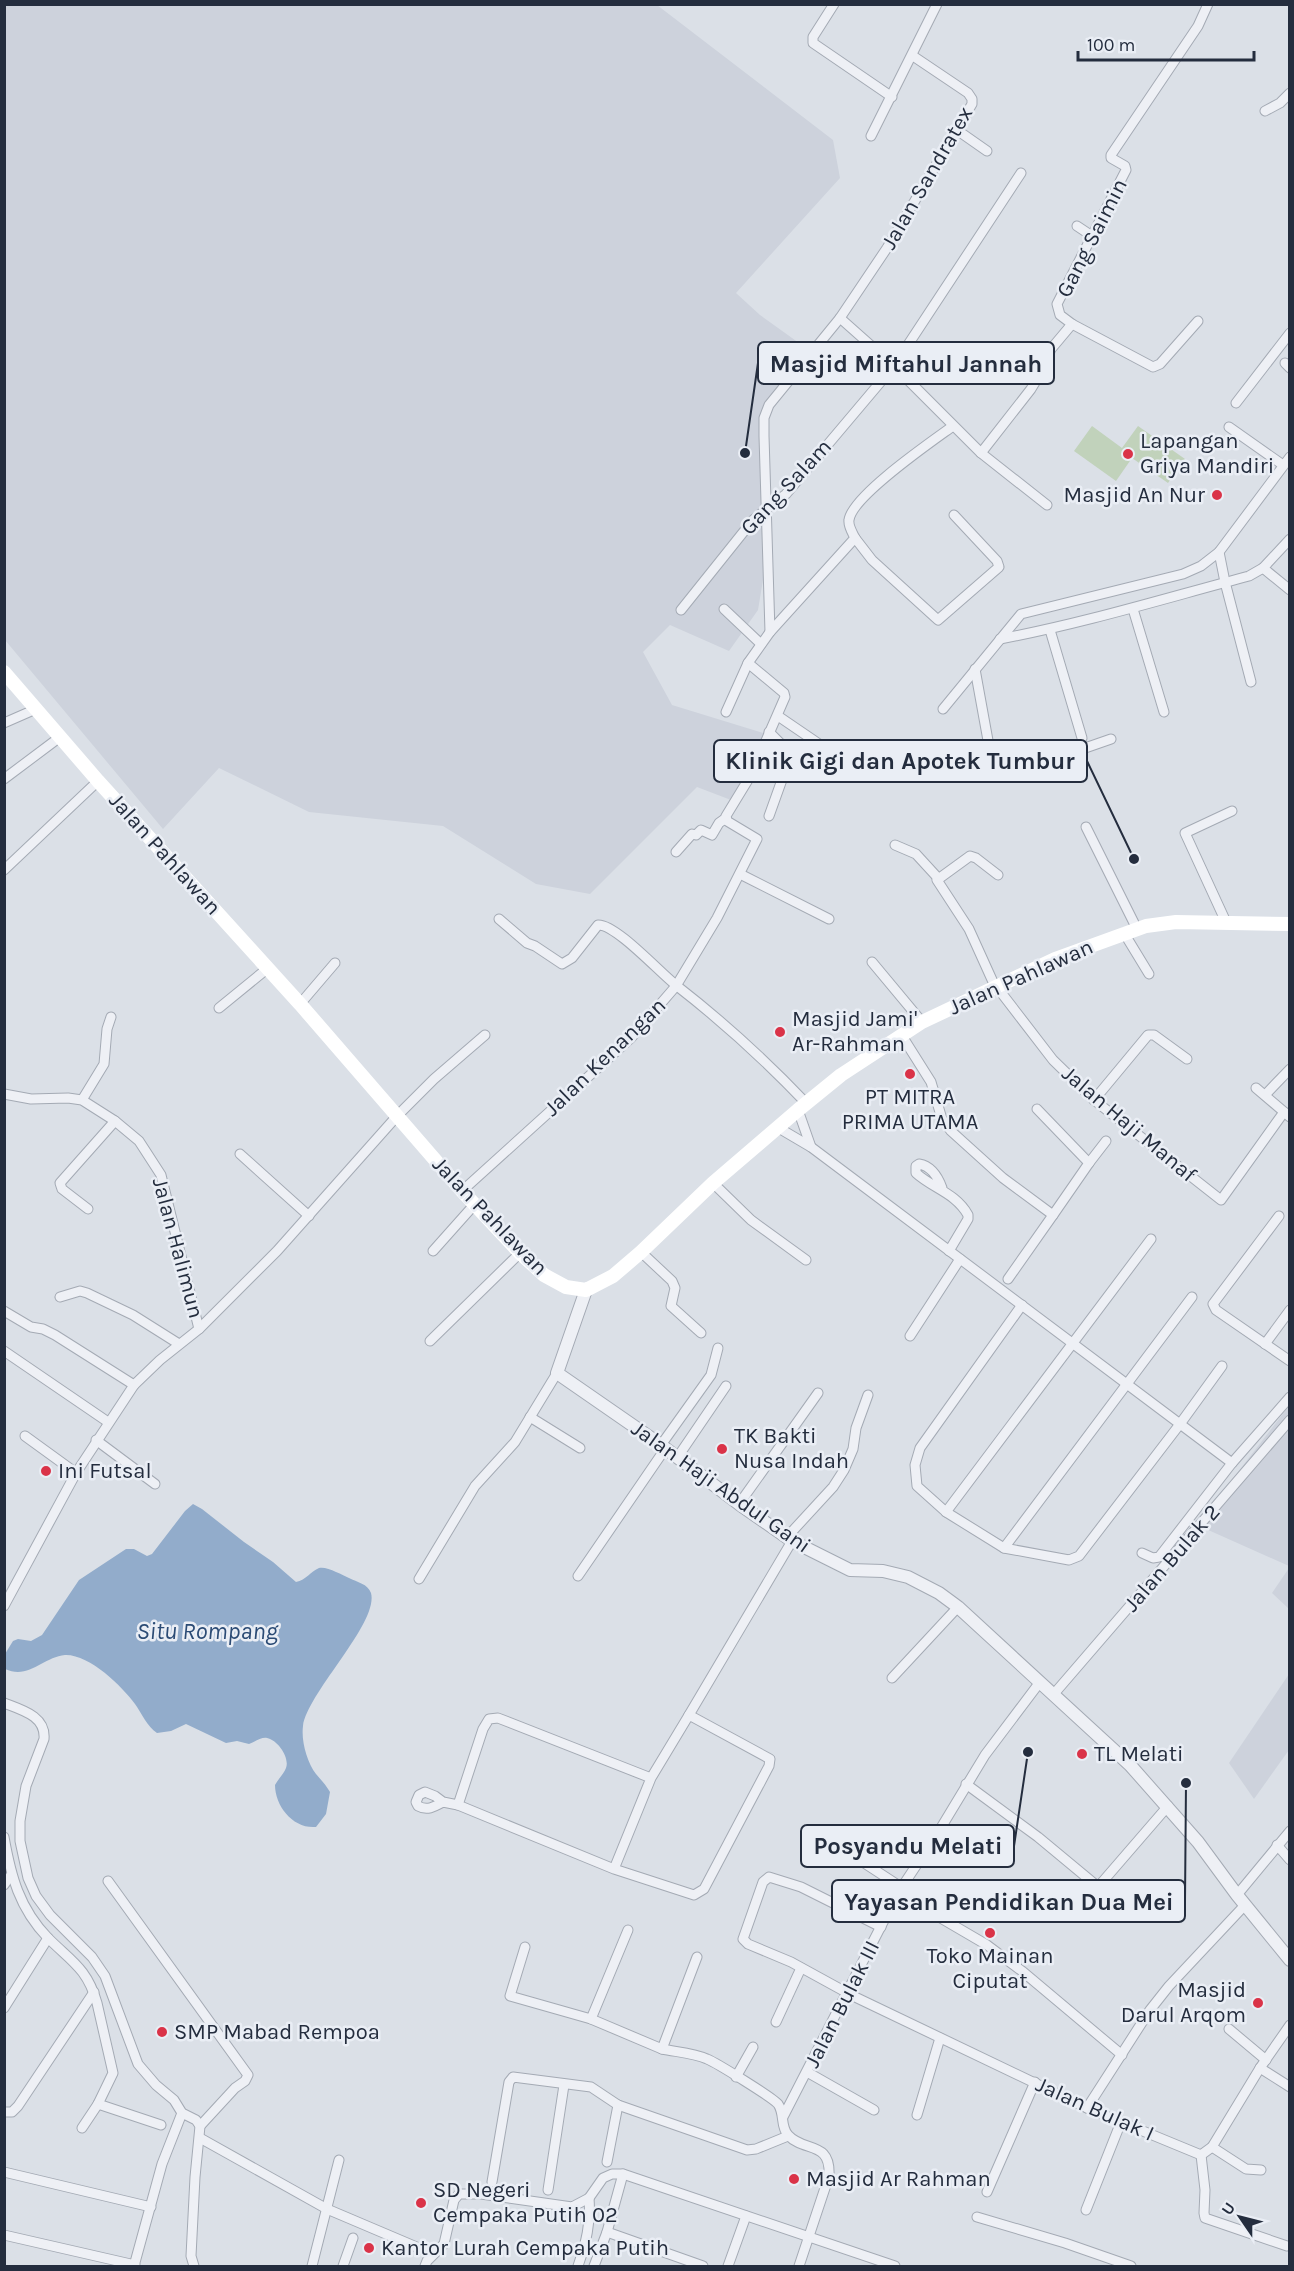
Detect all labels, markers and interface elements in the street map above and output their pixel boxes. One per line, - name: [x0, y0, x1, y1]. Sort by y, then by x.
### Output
- scale bar: [1078, 24, 1254, 62]
- text: 100 m: [1087, 34, 1135, 56]
- street label: Jalan Sandratex: [876, 102, 978, 254]
- street label: Gang Saimin: [1051, 174, 1133, 302]
- callout: Masjid Miftahul Jannah: [758, 342, 1054, 384]
- text: Masjid Miftahul Jannah: [770, 350, 1042, 378]
- place label: Lapangan Griya Mandiri: [1140, 428, 1274, 479]
- street label: Gang Salam: [735, 434, 837, 540]
- marker: Lapangan Griya Mandiri: [1121, 447, 1135, 461]
- place label: Masjid An Nur: [1064, 482, 1205, 508]
- marker: Masjid An Nur: [1210, 488, 1224, 502]
- callout: Klinik Gigi dan Apotek Tumbur: [714, 740, 1087, 782]
- text: Klinik Gigi dan Apotek Tumbur: [725, 747, 1075, 775]
- street label: Jalan Pahlawan: [104, 788, 226, 920]
- street label: Jalan Pahlawan: [945, 934, 1097, 1020]
- street label: Jalan Kenangan: [539, 992, 671, 1122]
- place label: Masjid Jami' Ar-Rahman: [792, 1006, 917, 1057]
- marker: Masjid Jami' Ar-Rahman: [773, 1025, 787, 1039]
- street label: Jalan Haji Manaf: [1057, 1060, 1202, 1188]
- marker: PT MITRA PRIMA UTAMA: [903, 1067, 917, 1081]
- place label: PT MITRA PRIMA UTAMA: [842, 1084, 979, 1135]
- street label: Jalan Pahlawan: [427, 1151, 553, 1281]
- street label: Jalan Halimun: [147, 1175, 209, 1321]
- street label: Jalan Haji Abdul Gani: [626, 1415, 816, 1559]
- place label: TK Bakti Nusa Indah: [734, 1423, 849, 1474]
- marker: TK Bakti Nusa Indah: [715, 1442, 729, 1456]
- place label: Ini Futsal: [58, 1458, 152, 1484]
- marker: Ini Futsal: [39, 1464, 53, 1478]
- street label: Jalan Bulak 2: [1118, 1499, 1226, 1617]
- water label: Situ Rompang: [136, 1617, 278, 1645]
- place label: TL Melati: [1094, 1741, 1184, 1767]
- marker: TL Melati: [1075, 1747, 1089, 1761]
- callout: Posyandu Melati: [801, 1825, 1014, 1867]
- text: Posyandu Melati: [813, 1832, 1003, 1860]
- callout: Yayasan Pendidikan Dua Mei: [832, 1880, 1185, 1922]
- text: Yayasan Pendidikan Dua Mei: [844, 1888, 1174, 1916]
- marker: Toko Mainan Ciputat: [983, 1926, 997, 1940]
- street label: Jalan Bulak III: [799, 1936, 885, 2072]
- place label: Toko Mainan Ciputat: [927, 1943, 1053, 1994]
- place label: Masjid Darul Arqom: [1121, 1977, 1246, 2028]
- marker: Masjid Darul Arqom: [1251, 1996, 1265, 2010]
- place label: SMP Mabad Rempoa: [174, 2019, 380, 2045]
- marker: SMP Mabad Rempoa: [155, 2025, 169, 2039]
- street label: Jalan Bulak I: [1032, 2071, 1158, 2147]
- place label: Masjid Ar Rahman: [806, 2166, 991, 2192]
- marker: Masjid Ar Rahman: [787, 2172, 801, 2186]
- place label: SD Negeri Cempaka Putih 02: [433, 2177, 618, 2228]
- north arrow: [1210, 2187, 1270, 2247]
- marker: SD Negeri Cempaka Putih 02: [414, 2196, 428, 2210]
- text: U: [1217, 2199, 1239, 2219]
- place label: Kantor Lurah Cempaka Putih: [381, 2235, 669, 2261]
- marker: Kantor Lurah Cempaka Putih: [362, 2241, 376, 2255]

